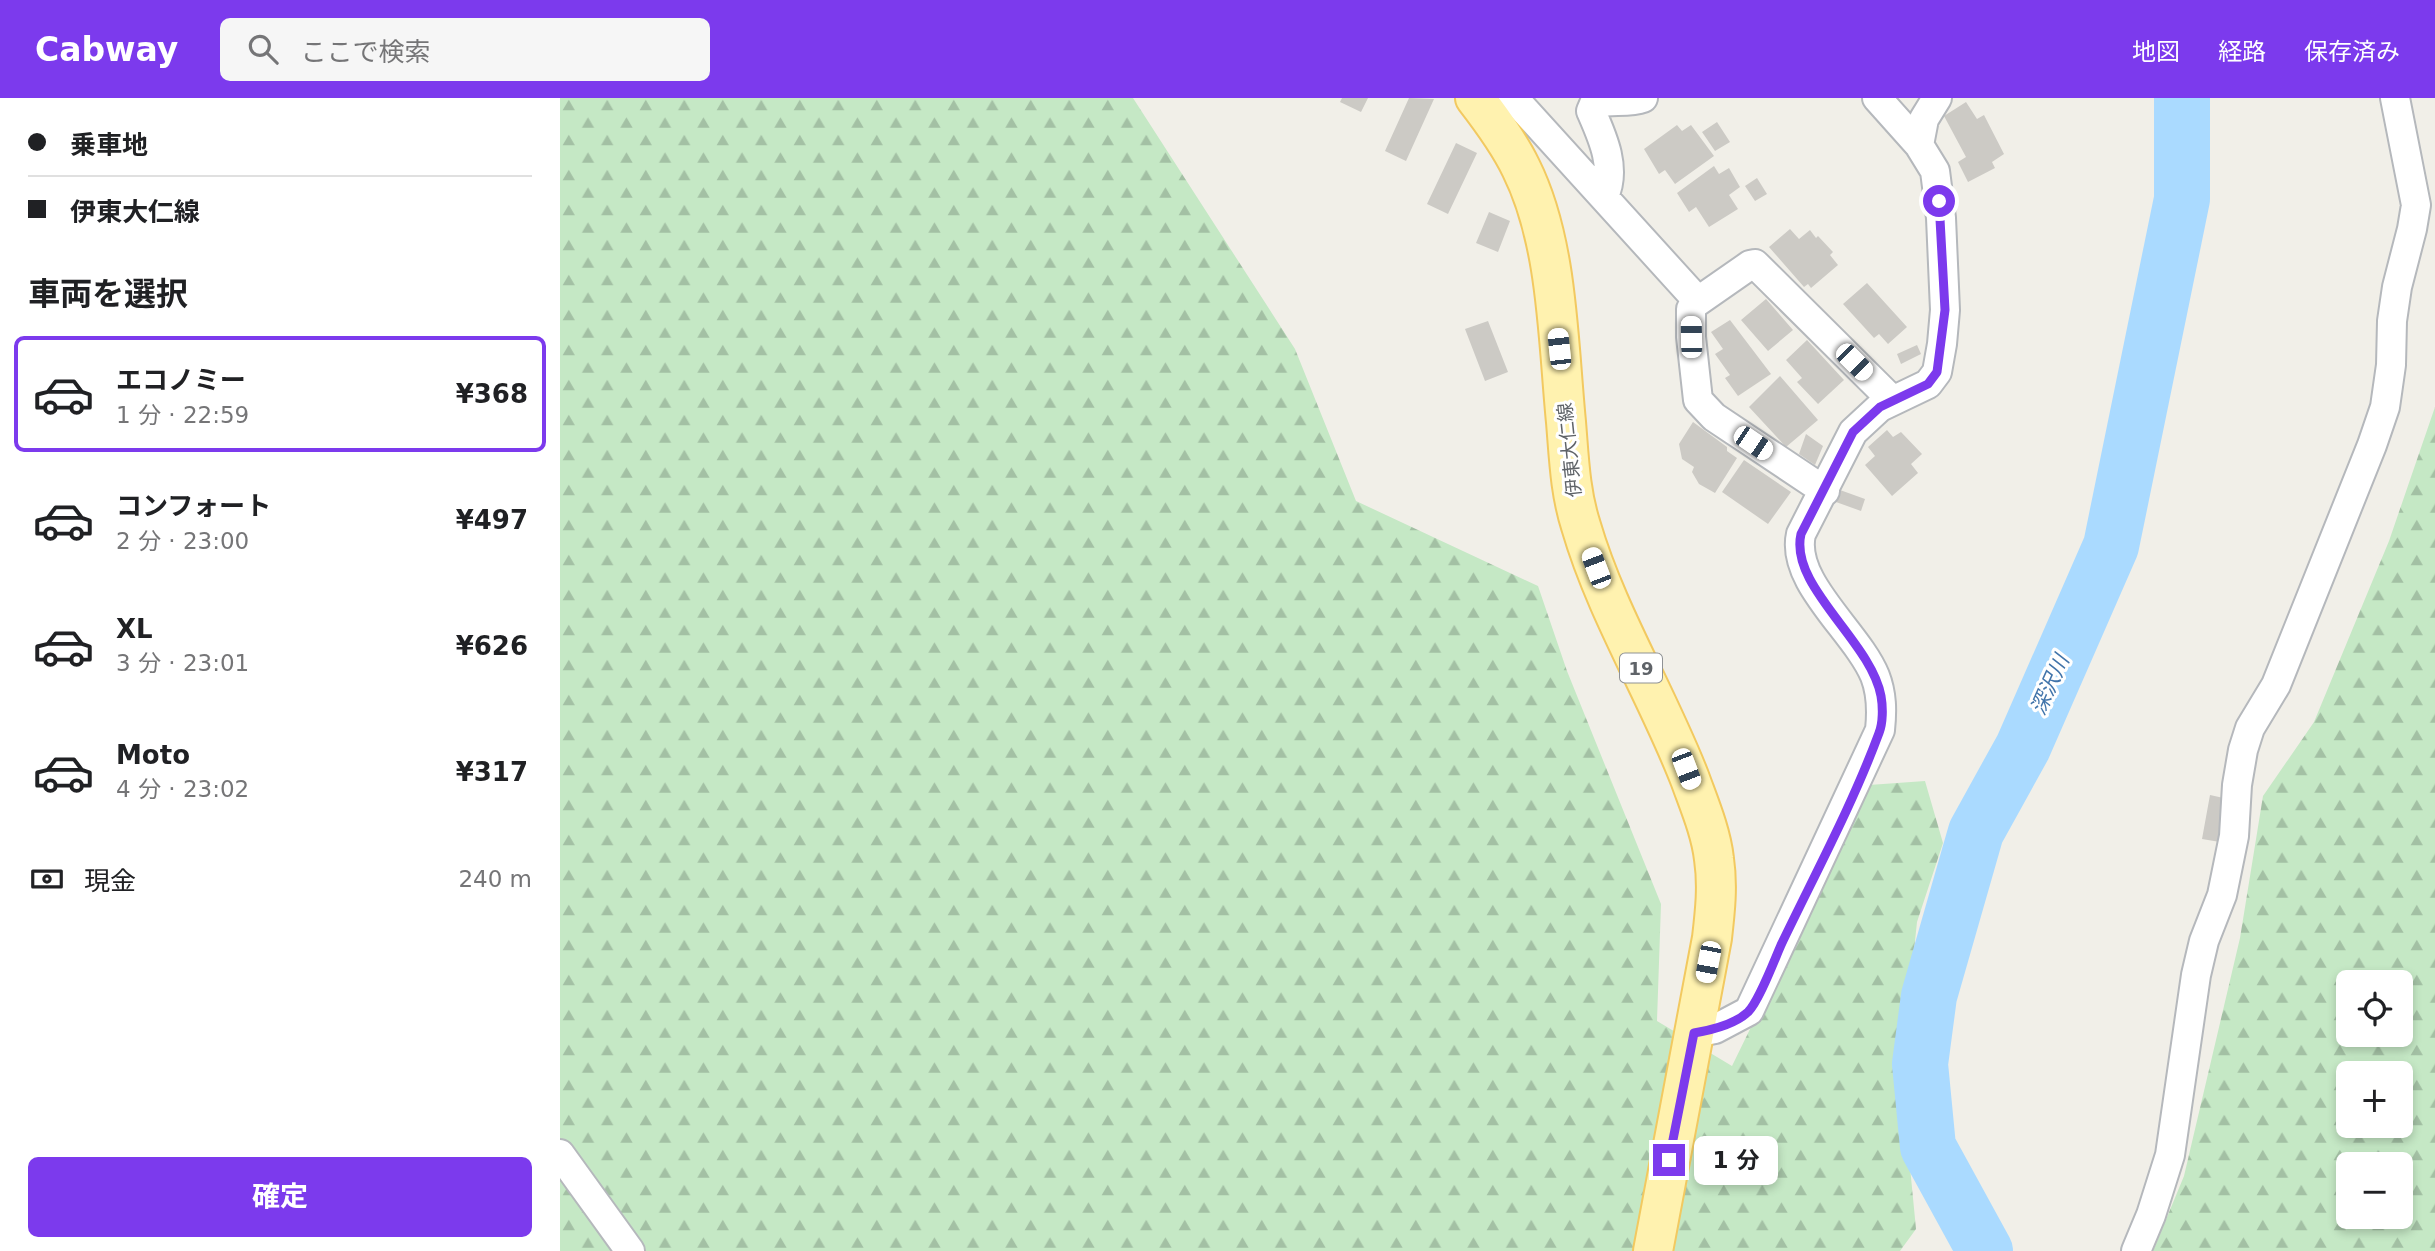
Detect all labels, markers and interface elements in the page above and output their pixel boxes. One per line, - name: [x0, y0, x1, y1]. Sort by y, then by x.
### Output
- search box: [220, 18, 710, 81]
- text: Cabway: [35, 30, 178, 69]
- icon: search: [244, 30, 282, 68]
- text: ここで検索: [300, 37, 430, 67]
- text: 地図: [2132, 38, 2180, 66]
- text: 経路: [2218, 38, 2266, 66]
- text: 保存済み: [2304, 38, 2400, 66]
- text: 乗車地: [70, 130, 148, 160]
- route start: [1923, 185, 1955, 217]
- text: 伊東大仁線: [70, 197, 200, 227]
- text: 車両を選択: [28, 275, 188, 313]
- car: [1681, 316, 1702, 358]
- car: [1547, 327, 1572, 371]
- car: [1832, 340, 1877, 384]
- icon: car: [32, 363, 95, 426]
- text: エコノミー: [116, 365, 246, 395]
- text: ¥368: [456, 379, 528, 409]
- text: 1 分 · 22:59: [116, 402, 249, 428]
- street label: 伊東大仁線: [1553, 402, 1585, 498]
- car: [1730, 423, 1777, 463]
- icon: car: [32, 489, 95, 552]
- text: コンフォート: [116, 491, 271, 521]
- text: ¥497: [456, 505, 528, 535]
- text: 2 分 · 23:00: [116, 528, 249, 554]
- car: [1579, 545, 1614, 591]
- text: XL: [116, 614, 153, 644]
- icon: car: [32, 615, 95, 678]
- text: ¥626: [456, 631, 528, 661]
- text: 3 分 · 23:01: [116, 650, 249, 676]
- water label: 深沢川: [2026, 650, 2075, 719]
- road number: 19: [1620, 654, 1662, 682]
- text: Moto: [116, 740, 190, 770]
- icon: car: [32, 741, 95, 804]
- car: [1669, 746, 1704, 792]
- text: ¥317: [456, 757, 528, 787]
- text: 4 分 · 23:02: [116, 776, 249, 802]
- icon: cash: [28, 860, 66, 898]
- text: 現金: [84, 866, 136, 896]
- text: 240 m: [458, 866, 532, 892]
- car: [1694, 939, 1723, 985]
- map controls: [2336, 970, 2413, 1229]
- button: locate: [2336, 970, 2413, 1047]
- button: +: [2336, 1061, 2413, 1138]
- callout: 1 分: [1694, 1136, 1778, 1184]
- route end: [1653, 1144, 1685, 1176]
- text: 1 分: [1712, 1147, 1760, 1173]
- button: −: [2336, 1152, 2413, 1229]
- button: 確定: [28, 1157, 532, 1237]

